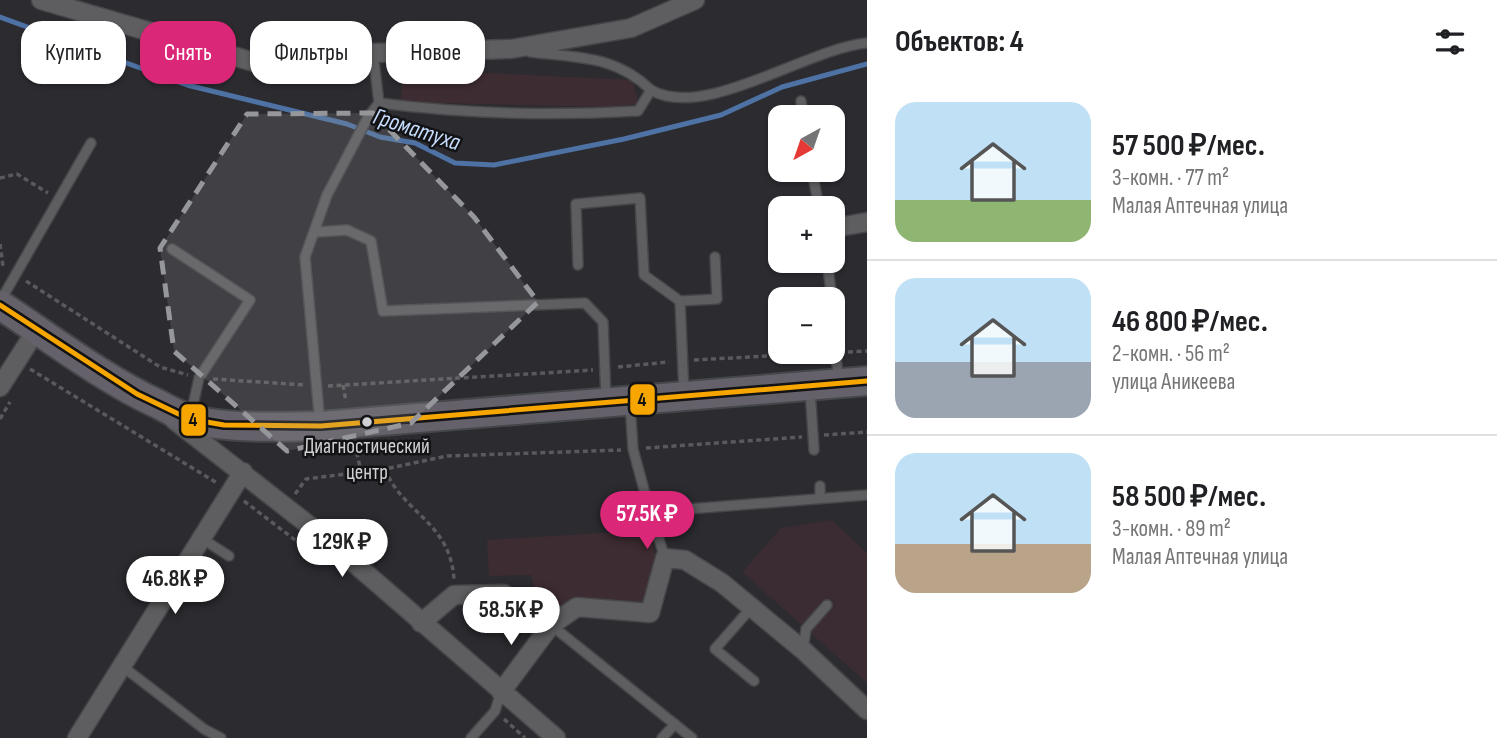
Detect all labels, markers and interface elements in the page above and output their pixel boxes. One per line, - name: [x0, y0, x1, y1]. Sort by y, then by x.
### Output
- chip: Купить: [21, 21, 126, 84]
- chip: Снять: [140, 21, 236, 84]
- chip: Фильтры: [250, 21, 372, 84]
- chip: Новое: [386, 21, 485, 84]
- icon: filters: [1431, 23, 1469, 61]
- text: Объектов: 4: [895, 24, 1024, 60]
- water label: Громатуха: [370, 102, 464, 157]
- north arrow: [768, 105, 845, 182]
- map controls: [768, 105, 845, 364]
- text: 57 500 ₽/мес.: [1112, 128, 1265, 164]
- icon: home: [951, 130, 1035, 214]
- text: 3-комн. · 77 m²: [1112, 164, 1229, 192]
- text: Малая Аптечная улица: [1112, 192, 1288, 220]
- button: +: [768, 196, 845, 273]
- button: −: [768, 287, 845, 364]
- text: 46 800 ₽/мес.: [1112, 304, 1268, 340]
- icon: home: [951, 306, 1035, 390]
- text: 2-комн. · 56 m²: [1112, 340, 1230, 368]
- text: улица Аникеева: [1112, 368, 1235, 396]
- line badge: 4: [629, 383, 656, 416]
- text: 4: [638, 389, 647, 412]
- line badge: 4: [180, 403, 207, 437]
- text: 4: [189, 409, 198, 432]
- marker: Диагностический центр: [360, 415, 374, 429]
- place label: Диагностический центр: [304, 434, 430, 485]
- text: 58 500 ₽/мес.: [1112, 479, 1266, 515]
- icon: home: [951, 481, 1035, 565]
- pin: 57.5K ₽: [582, 491, 712, 551]
- text: 57.5K ₽: [616, 500, 678, 528]
- text: 3-комн. · 89 m²: [1112, 515, 1231, 543]
- pin: 129K ₽: [285, 520, 399, 579]
- text: 129K ₽: [313, 528, 371, 556]
- text: Малая Аптечная улица: [1112, 543, 1288, 571]
- pin: 46.8K ₽: [110, 556, 240, 616]
- text: 46.8K ₽: [142, 565, 208, 593]
- pin: 58.5K ₽: [446, 588, 576, 647]
- text: 58.5K ₽: [479, 596, 543, 624]

